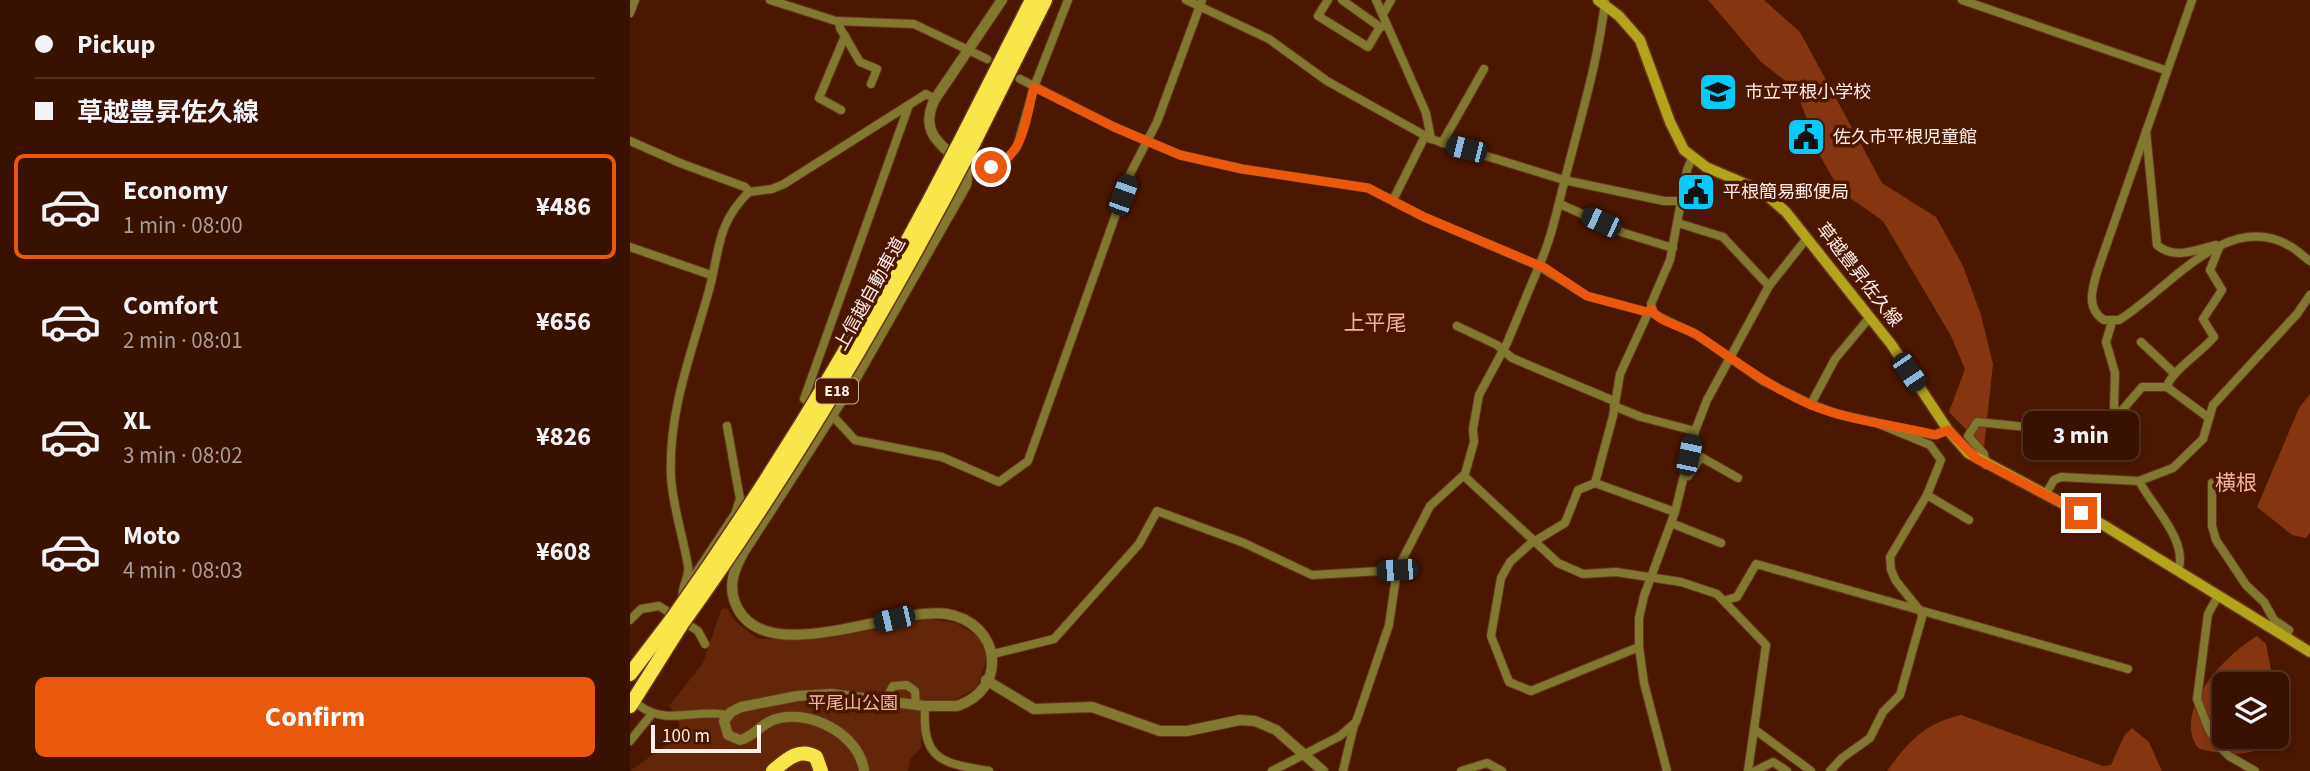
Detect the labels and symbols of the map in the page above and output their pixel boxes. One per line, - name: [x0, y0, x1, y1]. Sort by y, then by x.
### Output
- school or university icon: 市立平根小学校: [1697, 71, 1739, 113]
- place label: 市立平根小学校: [1745, 80, 1871, 105]
- public building icon: 佐久市平根児童館: [1785, 116, 1827, 158]
- place label: 佐久市平根児童館: [1833, 125, 1977, 150]
- car: [1444, 134, 1489, 164]
- route start: [975, 151, 1007, 183]
- public building icon: 平根簡易郵便局: [1675, 171, 1717, 213]
- car: [1106, 172, 1141, 218]
- place label: 平根簡易郵便局: [1723, 180, 1849, 205]
- car: [1578, 204, 1625, 240]
- street label: 草越豊昇佐久線: [1810, 218, 1908, 332]
- street label: 上信越自動車道: [829, 233, 911, 355]
- district label: 上平尾: [1344, 308, 1407, 338]
- car: [1889, 349, 1930, 395]
- road number: E18: [816, 378, 858, 404]
- callout: 3 min: [2023, 412, 2139, 461]
- car: [1675, 432, 1704, 478]
- district label: 横根: [2215, 468, 2257, 498]
- route end: [2065, 497, 2097, 529]
- car: [1376, 558, 1419, 582]
- car: [872, 604, 917, 634]
- park label: 平尾山公園: [808, 691, 898, 716]
- scale bar: [651, 722, 761, 754]

